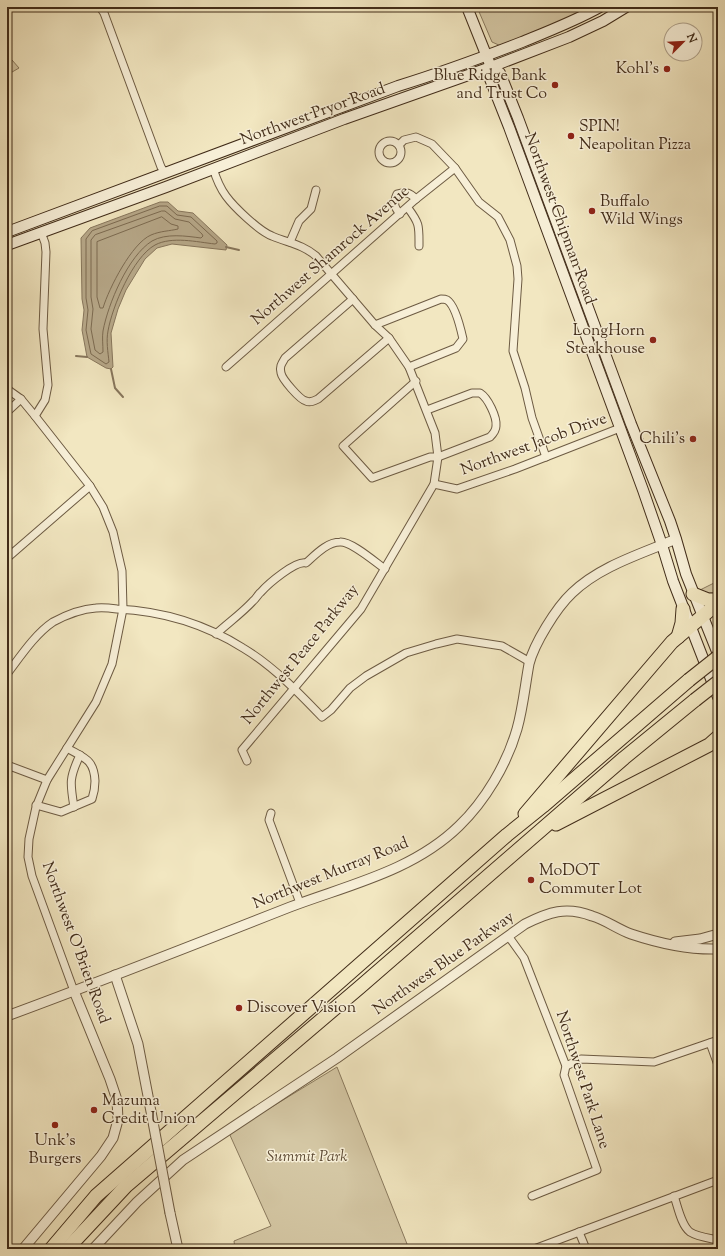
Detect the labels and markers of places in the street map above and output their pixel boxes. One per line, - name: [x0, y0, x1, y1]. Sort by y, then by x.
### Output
- place label: Kohl's: [616, 58, 659, 81]
- marker: Kohl's: [662, 64, 672, 74]
- place label: Blue Ridge Bank and Trust Co: [434, 65, 547, 106]
- marker: Blue Ridge Bank and Trust Co: [550, 80, 560, 90]
- place label: SPIN! Neapolitan Pizza: [579, 116, 692, 157]
- marker: SPIN! Neapolitan Pizza: [566, 131, 576, 141]
- place label: Buffalo Wild Wings: [600, 191, 683, 232]
- marker: Buffalo Wild Wings: [587, 206, 597, 216]
- place label: LongHorn Steakhouse: [565, 320, 646, 361]
- marker: LongHorn Steakhouse: [648, 335, 658, 345]
- place label: Chili's: [639, 428, 685, 451]
- marker: Chili's: [688, 434, 698, 444]
- place label: MoDOT Commuter Lot: [539, 860, 642, 901]
- marker: MoDOT Commuter Lot: [526, 875, 536, 885]
- place label: Discover Vision: [247, 997, 357, 1020]
- marker: Discover Vision: [234, 1003, 244, 1013]
- place label: Mazuma Credit Union: [102, 1090, 196, 1131]
- marker: Mazuma Credit Union: [89, 1105, 99, 1115]
- marker: Unk's Burgers: [50, 1120, 60, 1130]
- place label: Unk's Burgers: [29, 1130, 81, 1171]

